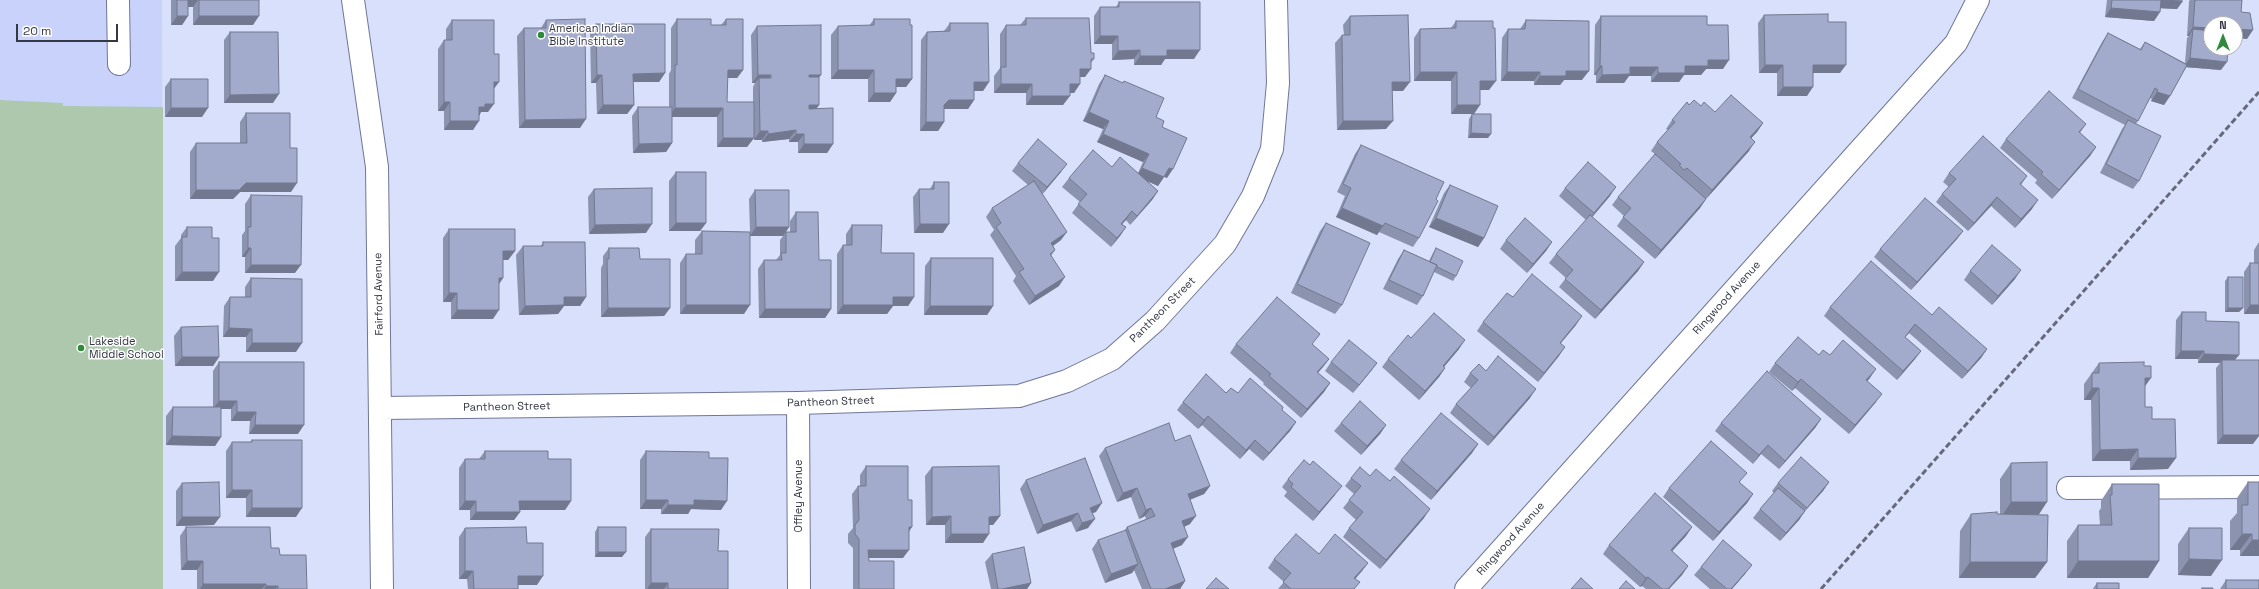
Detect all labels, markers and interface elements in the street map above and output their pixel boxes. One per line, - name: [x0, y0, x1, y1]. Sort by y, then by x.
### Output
- scale bar: [18, 16, 120, 42]
- north arrow: [2203, 16, 2243, 56]
- text: N: [2219, 18, 2227, 32]
- place label: American Indian Bible Institute: [549, 22, 633, 48]
- text: 20 m: [23, 23, 51, 39]
- marker: American Indian Bible Institute: [536, 30, 546, 40]
- street label: Fairford Avenue: [372, 252, 386, 336]
- street label: Ringwood Avenue: [1690, 258, 1764, 338]
- street label: Pantheon Street: [1127, 274, 1199, 346]
- place label: Lakeside Middle School: [89, 335, 164, 361]
- marker: Lakeside Middle School: [76, 343, 86, 353]
- street label: Pantheon Street: [787, 394, 875, 410]
- street label: Pantheon Street: [463, 400, 551, 414]
- street label: Offley Avenue: [792, 459, 806, 533]
- street label: Ringwood Avenue: [1474, 499, 1548, 579]

